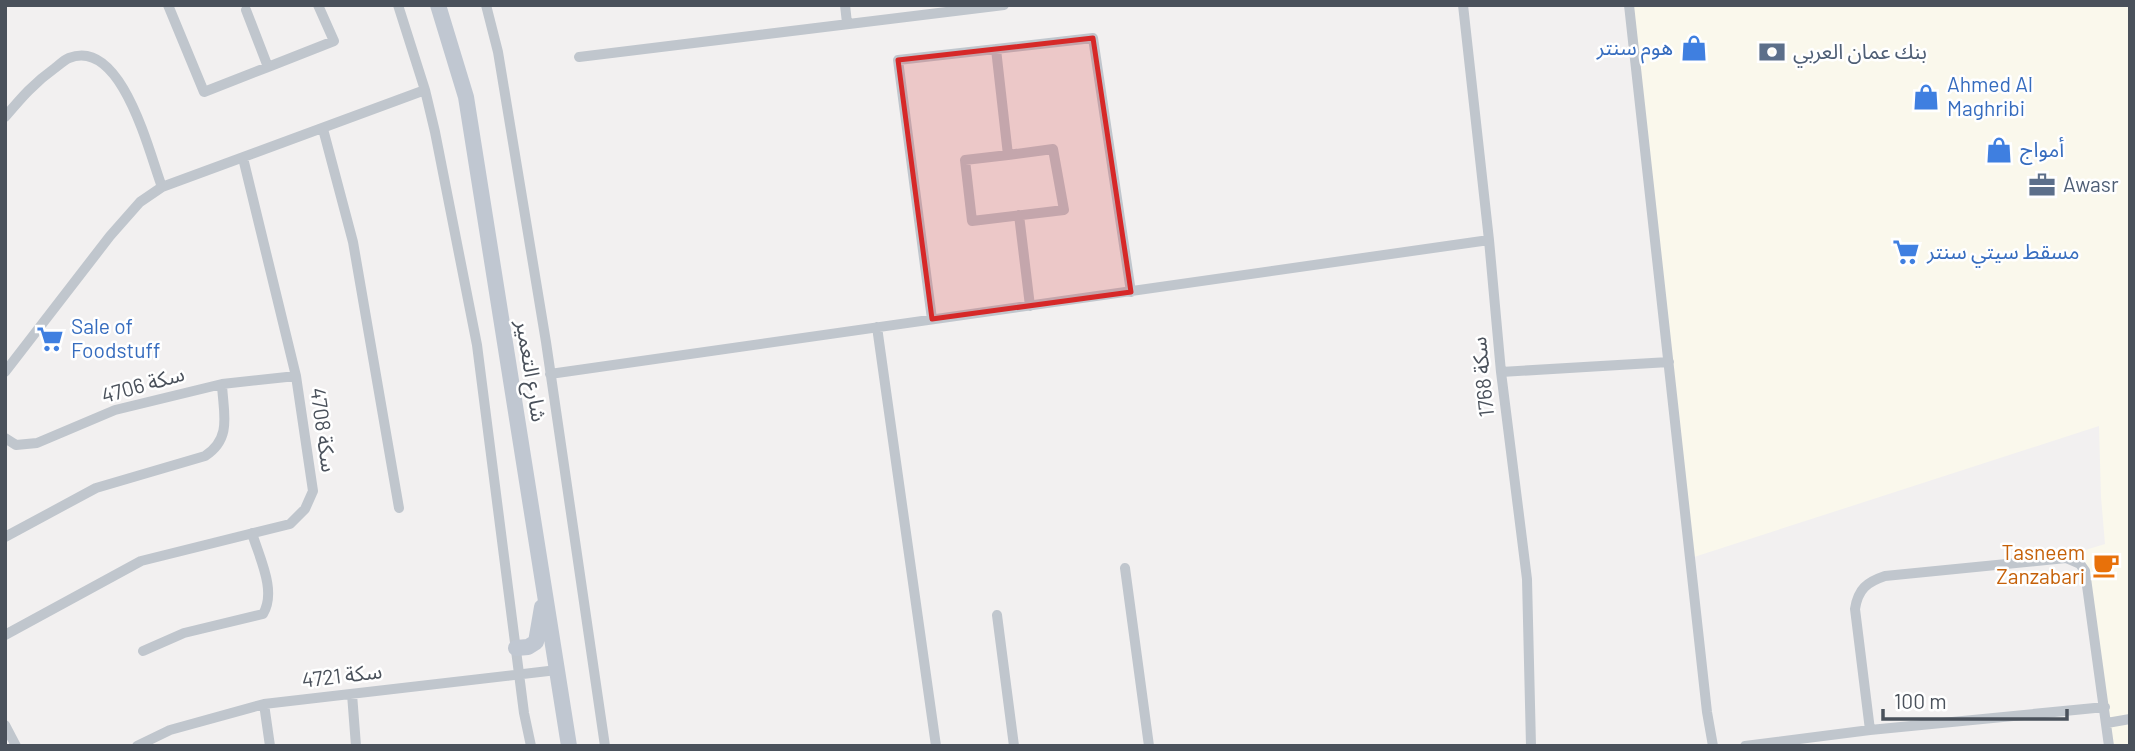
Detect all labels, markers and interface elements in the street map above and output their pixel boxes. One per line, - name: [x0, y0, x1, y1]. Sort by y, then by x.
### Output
- shop icon: هوم سنتر: [1679, 33, 1709, 63]
- place label: هوم سنتر: [1596, 34, 1673, 64]
- bank icon: بنك عمان العربي: [1757, 37, 1787, 67]
- place label: بنك عمان العربي: [1793, 38, 1927, 68]
- place label: Ahmed Al Maghribi: [1947, 71, 2033, 120]
- shop icon: Ahmed Al Maghribi: [1911, 82, 1941, 112]
- shop icon: أمواج: [1984, 135, 2014, 165]
- place label: أمواج: [2020, 136, 2064, 165]
- office icon: Awasr: [2027, 170, 2057, 200]
- place label: Awasr: [2063, 171, 2119, 196]
- supermarket icon: مسقط سيتي سنتر: [1891, 237, 1921, 267]
- place label: مسقط سيتي سنتر: [1926, 238, 2080, 268]
- place label: Sale of Foodstuff: [71, 313, 160, 362]
- street label: شارع التعمير: [508, 317, 553, 424]
- supermarket icon: Sale of Foodstuff: [35, 324, 65, 354]
- street label: سكة 1768: [1465, 336, 1498, 419]
- street label: سكة 4706: [98, 360, 187, 407]
- street label: سكة 4708: [306, 386, 343, 474]
- place label: Tasneem Zanzabari: [1996, 539, 2085, 588]
- cafe icon: Tasneem Zanzabari: [2091, 550, 2121, 580]
- street label: سكة 4721: [300, 657, 383, 692]
- scale bar: [1883, 678, 2067, 722]
- text: 100 m: [1894, 688, 1947, 713]

